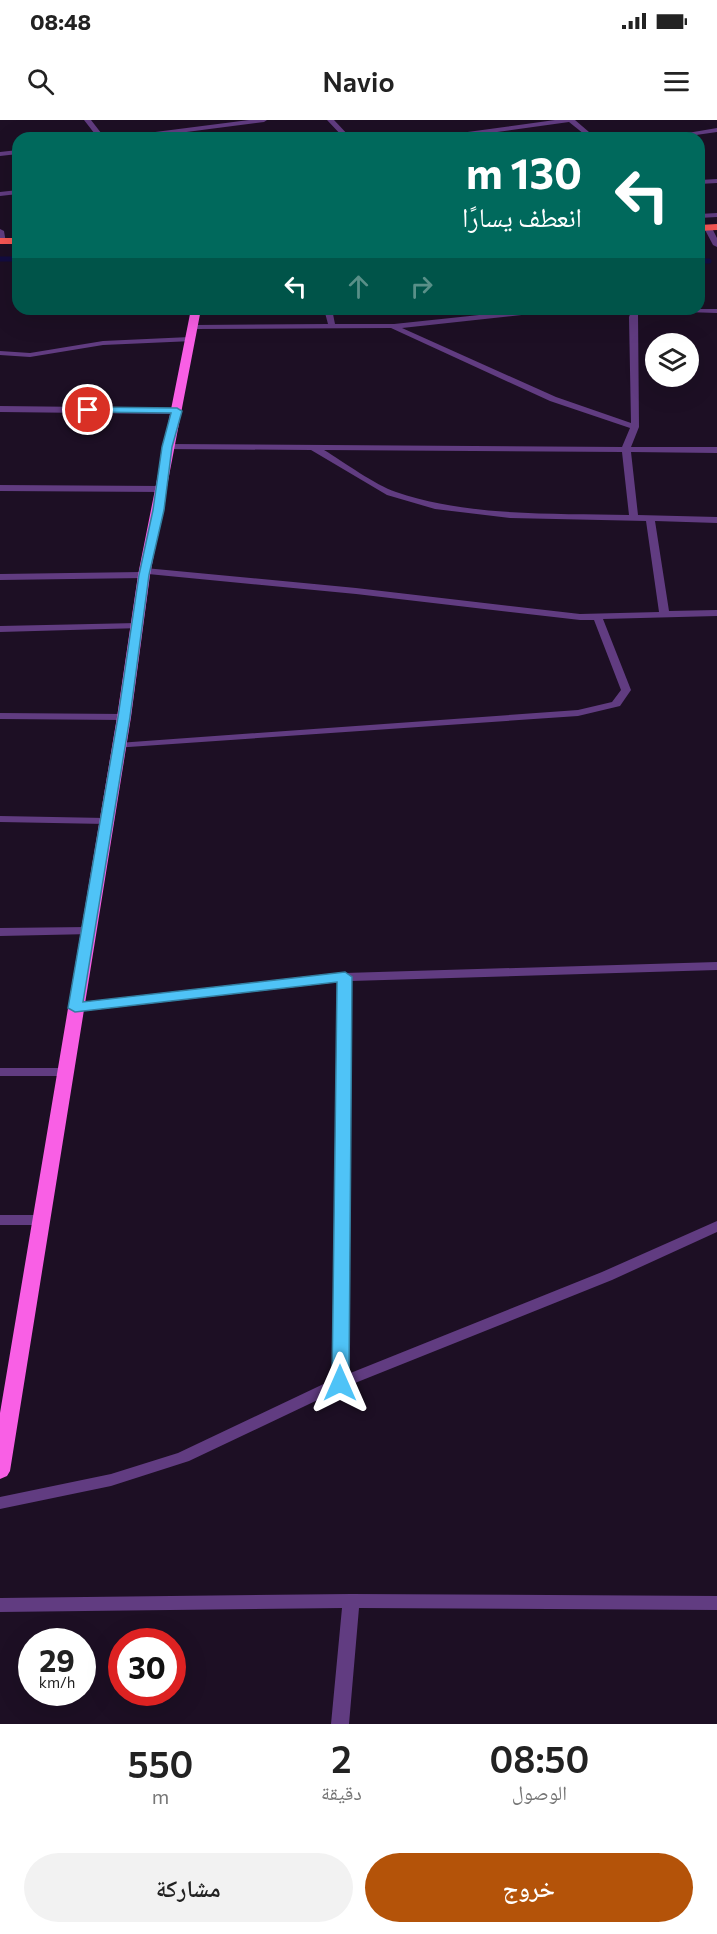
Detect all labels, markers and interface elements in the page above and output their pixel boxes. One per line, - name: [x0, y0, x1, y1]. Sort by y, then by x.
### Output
- text: 08:48: [30, 8, 91, 35]
- icon: search: [24, 65, 57, 98]
- text: Navio: [322, 65, 395, 98]
- icon: menu: [660, 65, 693, 98]
- text: 130 m: [466, 146, 582, 198]
- icon: left: [603, 156, 681, 234]
- text: انعطف يسارًا: [462, 200, 582, 233]
- icon: left: [279, 270, 312, 303]
- icon: ahead: [342, 270, 375, 303]
- icon: right: [405, 270, 438, 303]
- map controls: [645, 333, 699, 387]
- button: layers: [645, 333, 699, 387]
- pin: [62, 384, 113, 435]
- icon: arrive: [71, 393, 104, 426]
- position arrow: [308, 1351, 372, 1415]
- speed limit sign: 30: [108, 1628, 186, 1706]
- text: 29: [39, 1641, 75, 1678]
- text: km/h: [39, 1673, 75, 1691]
- text: 2: [331, 1736, 352, 1780]
- text: 08:50: [490, 1736, 589, 1780]
- text: 550: [128, 1741, 193, 1785]
- text: دقيقة: [321, 1780, 362, 1804]
- text: الوصول: [512, 1780, 567, 1804]
- text: m: [152, 1784, 169, 1808]
- button: مشاركة: [24, 1853, 353, 1922]
- button: خروج: [365, 1853, 693, 1922]

